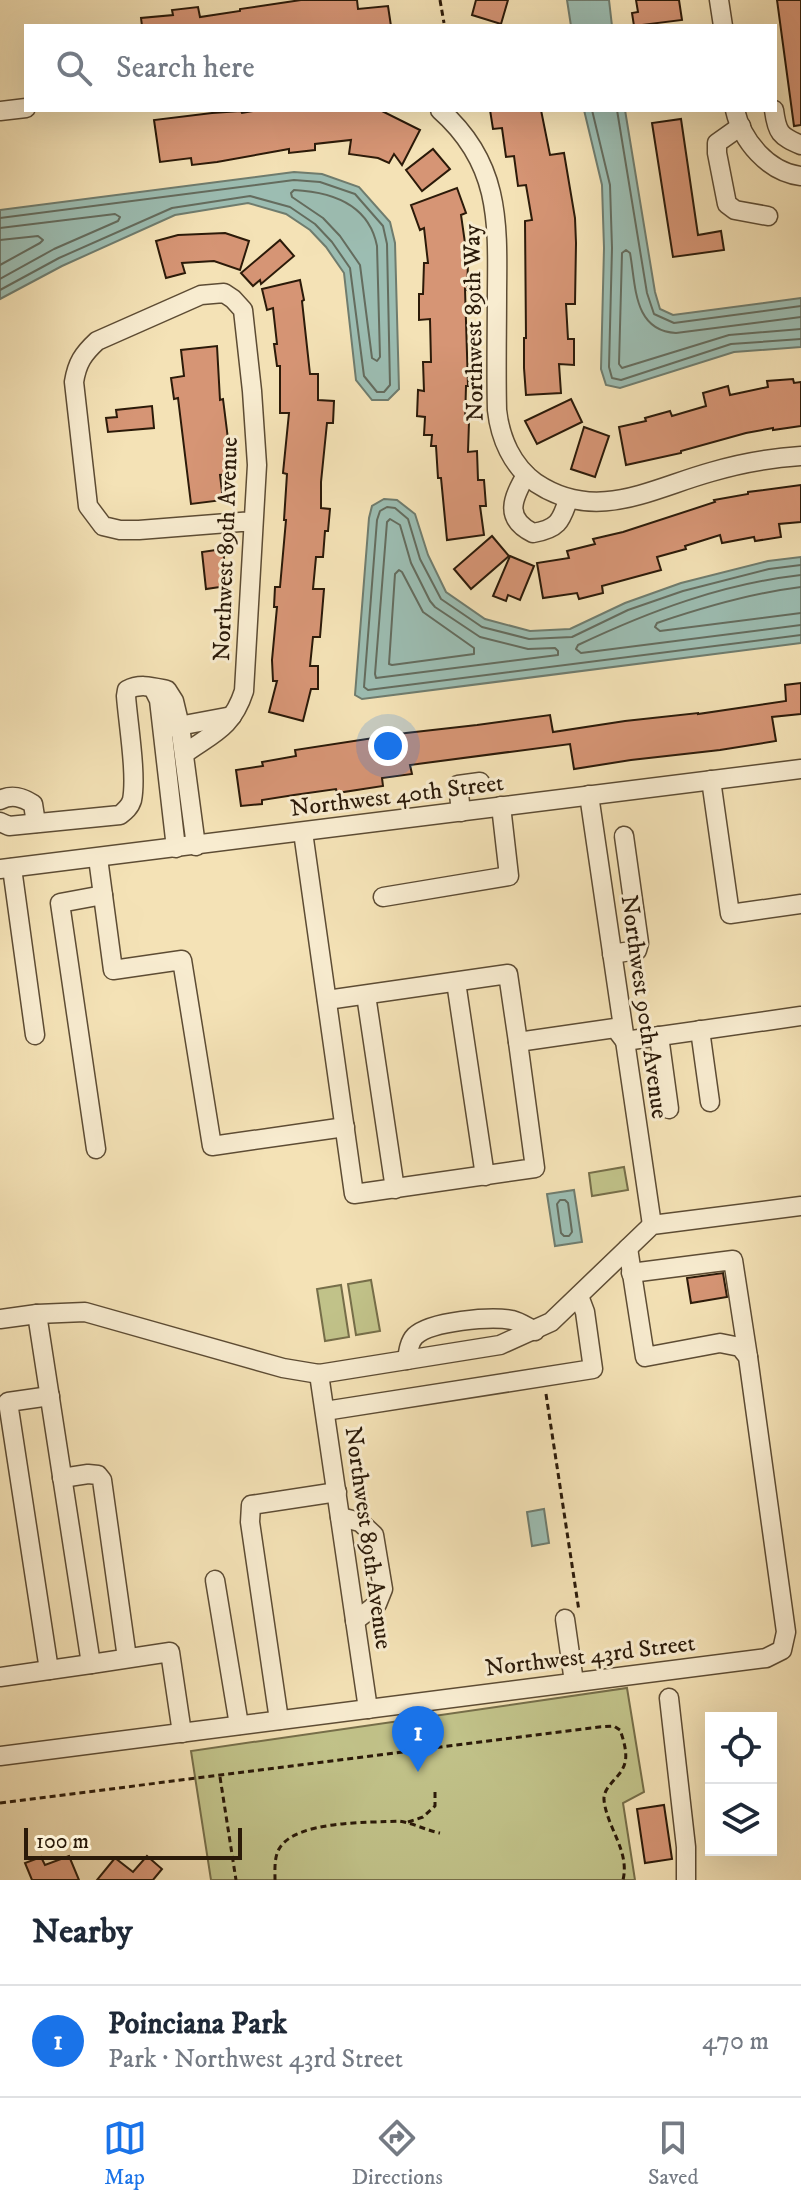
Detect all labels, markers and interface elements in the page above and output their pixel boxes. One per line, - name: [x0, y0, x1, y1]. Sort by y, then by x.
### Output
- search box: [24, 24, 777, 112]
- icon: search: [52, 46, 96, 90]
- text: Search here: [116, 50, 255, 87]
- street label: Northwest 89th Way: [457, 223, 491, 422]
- street label: Northwest 89th Avenue: [207, 436, 245, 662]
- your location: [368, 726, 408, 766]
- street label: Northwest 40th Street: [289, 768, 506, 824]
- street label: Northwest 90th Avenue: [613, 893, 675, 1121]
- street label: Northwest 89th Avenue: [338, 1425, 398, 1651]
- street label: Northwest 43rd Street: [483, 1628, 697, 1684]
- pin: 1: [392, 1706, 444, 1772]
- map controls: [705, 1712, 777, 1856]
- button: locate: [705, 1712, 777, 1784]
- button: layers: [705, 1784, 777, 1856]
- scale bar: [24, 1824, 242, 1860]
- text: 100 m: [36, 1828, 89, 1855]
- text: Nearby: [32, 1911, 133, 1953]
- text: Poinciana Park: [108, 2006, 287, 2043]
- text: 1: [53, 2025, 63, 2058]
- text: 470 m: [702, 2025, 769, 2058]
- text: Park · Northwest 43rd Street: [108, 2043, 403, 2076]
- tab: Map: [103, 2116, 147, 2191]
- tab: Directions: [352, 2116, 443, 2191]
- tab: Saved: [648, 2116, 698, 2191]

